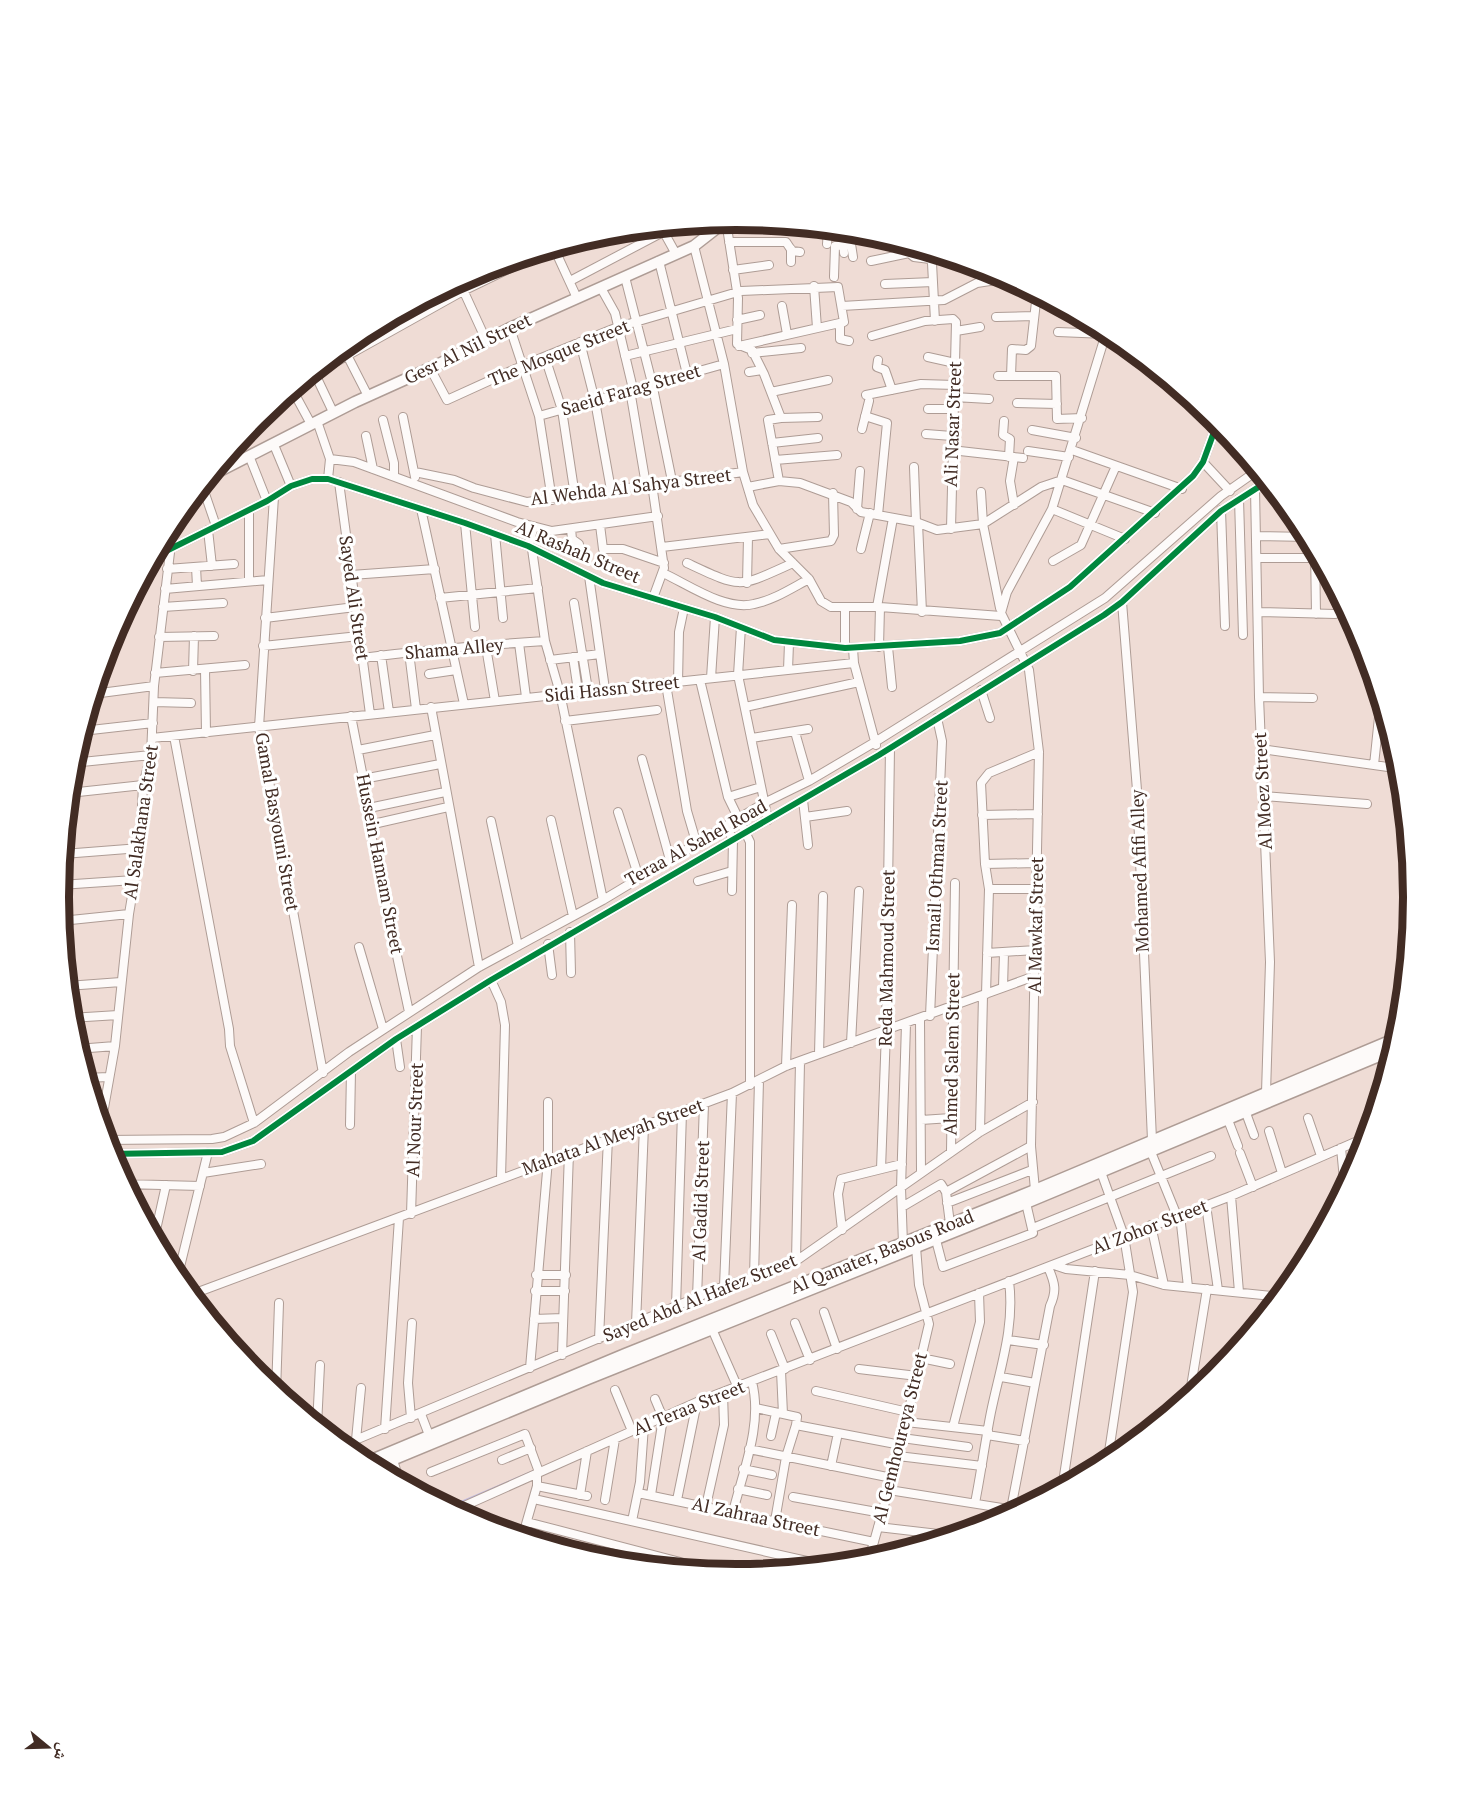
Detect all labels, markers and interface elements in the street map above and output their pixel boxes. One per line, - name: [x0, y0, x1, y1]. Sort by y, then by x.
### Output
- street label: Gesr Al Nil Street: [400, 307, 535, 389]
- street label: The Mosque Street: [485, 313, 633, 391]
- street label: Saeid Farag Street: [558, 358, 704, 420]
- street label: Ali Nasar Street: [938, 360, 966, 487]
- street label: Al Wehda Al Sahya Street: [529, 462, 733, 510]
- street label: Al Rashah Street: [512, 514, 645, 588]
- street label: Sayed Ali Street: [334, 534, 376, 662]
- street label: Shama Alley: [404, 632, 505, 664]
- street label: Sidi Hassn Street: [543, 669, 681, 707]
- street label: Gamal Basyouni Street: [250, 730, 306, 914]
- street label: Al Moez Street: [1247, 731, 1277, 850]
- street label: Al Salakhana Street: [117, 742, 163, 901]
- street label: Hussein Hamam Street: [352, 772, 410, 956]
- street label: Ismail Othman Street: [920, 779, 953, 953]
- street label: Mohamed Afifi Alley: [1124, 788, 1154, 953]
- street label: Teraa Al Sahel Road: [620, 793, 771, 891]
- street label: Al Mawkaf Street: [1022, 856, 1048, 994]
- street label: Reda Mahmoud Street: [872, 869, 900, 1047]
- street label: Ahmed Salem Street: [938, 972, 964, 1136]
- street label: Al Nour Street: [400, 1062, 428, 1178]
- street label: Mahata Al Meyah Street: [518, 1092, 707, 1180]
- street label: Al Gadid Street: [686, 1140, 714, 1262]
- street label: Al Zohor Street: [1088, 1193, 1211, 1259]
- street label: Al Qanater, Basous Road: [786, 1203, 977, 1299]
- street label: Sayed Abd Al Hafez Street: [599, 1247, 800, 1347]
- street label: Al Gemhoureya Street: [866, 1349, 932, 1526]
- street label: Al Teraa Street: [629, 1374, 748, 1440]
- street label: Al Zahraa Street: [690, 1491, 823, 1541]
- north arrow: [18, 1717, 78, 1777]
- text: ش: [49, 1740, 75, 1764]

